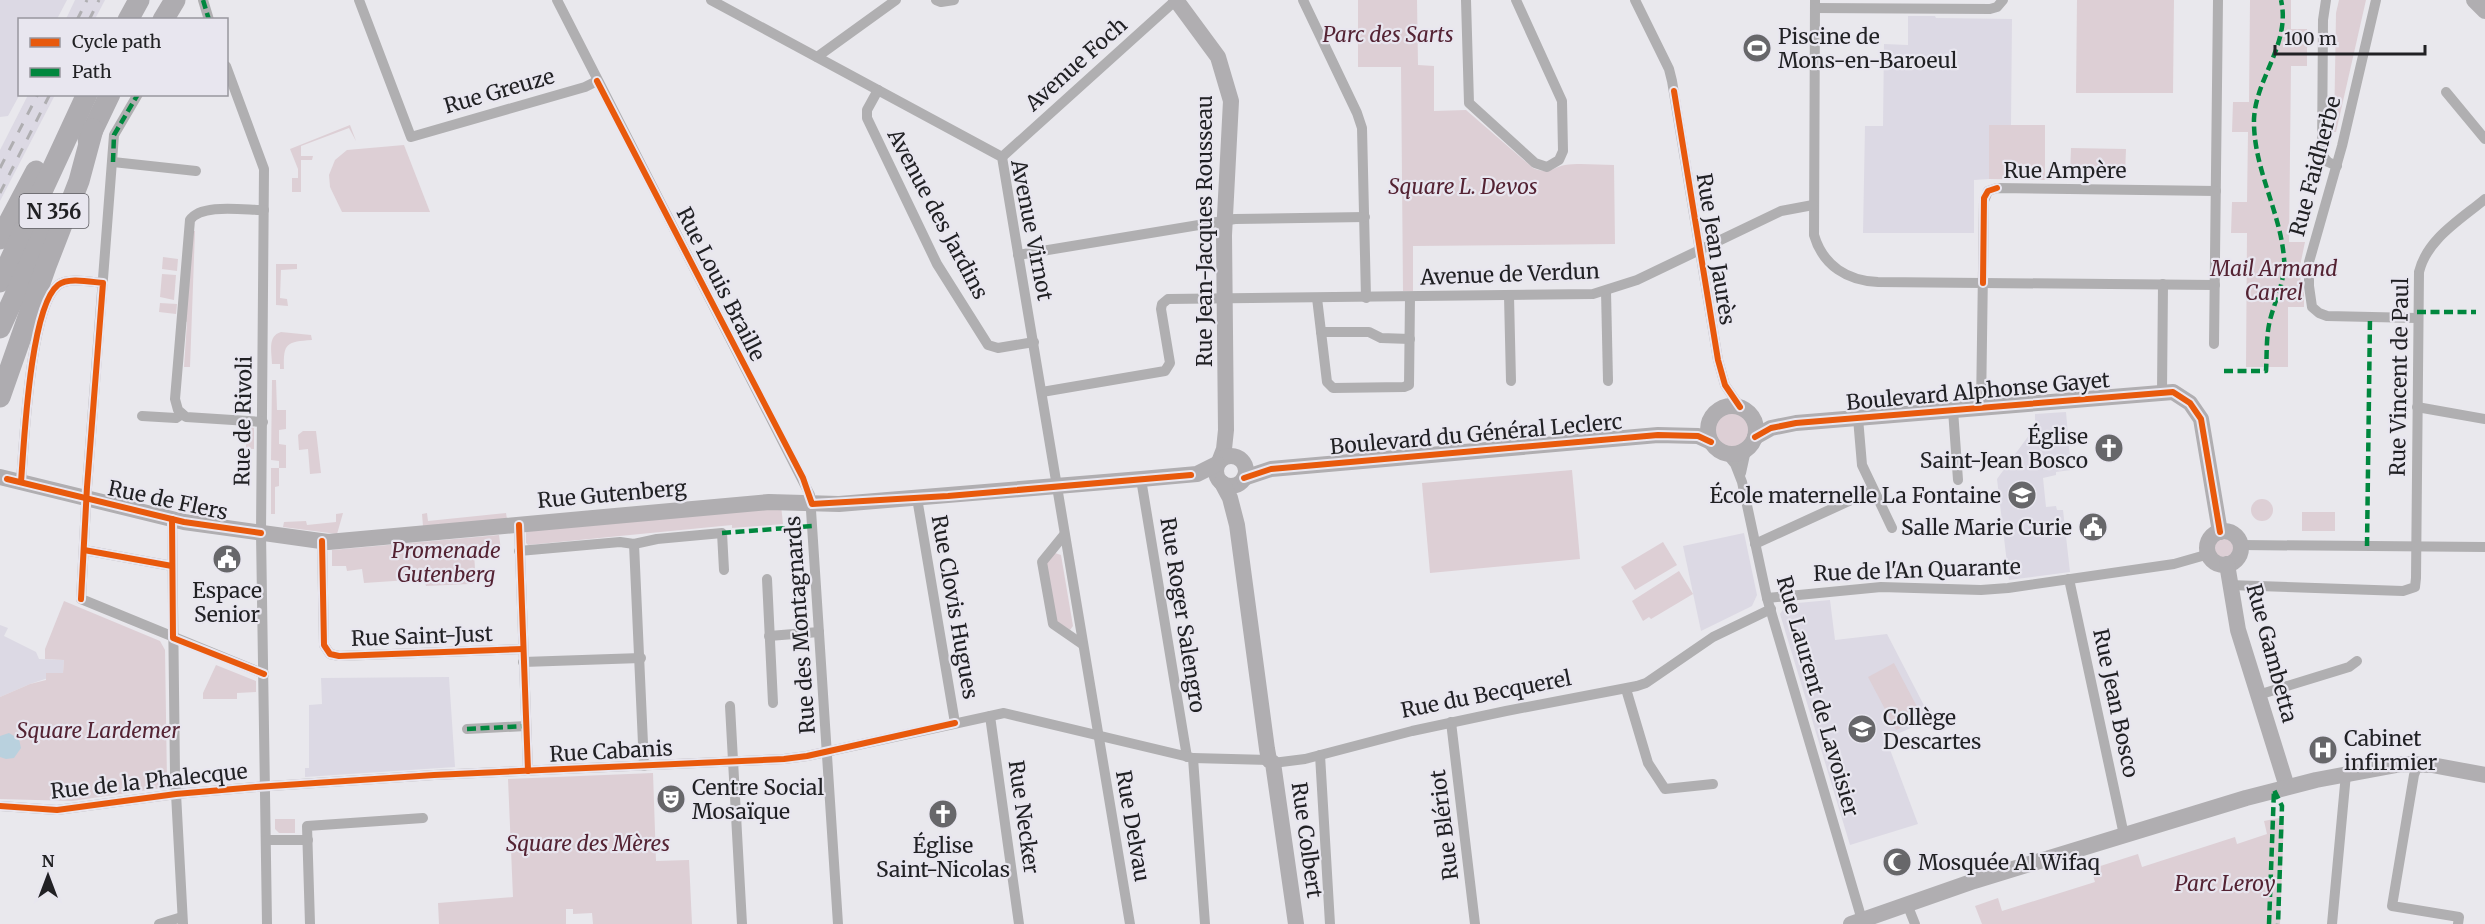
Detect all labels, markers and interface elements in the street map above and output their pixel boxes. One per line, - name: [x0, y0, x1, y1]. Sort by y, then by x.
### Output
- street label: Avenue Foch: [1019, 11, 1133, 117]
- legend: [18, 18, 228, 96]
- scale bar: [2275, 18, 2425, 56]
- park label: Parc des Sarts: [1322, 21, 1454, 48]
- place label: Piscine de Mons-en-Baroeul: [1778, 23, 1958, 74]
- text: 100 m: [2284, 27, 2337, 50]
- text: Cycle path: [72, 30, 162, 53]
- sports icon: Piscine de Mons-en-Baroeul: [1741, 32, 1773, 64]
- text: Path: [72, 60, 112, 83]
- street label: Rue Greuze: [441, 62, 557, 120]
- street label: Rue Faidherbe: [2283, 93, 2347, 239]
- street label: Rue Jean-Jacques Rousseau: [1191, 95, 1218, 367]
- street label: Avenue des Jardins: [881, 123, 994, 304]
- street label: Avenue Virnot: [1005, 156, 1059, 303]
- street label: Rue Ampère: [2003, 157, 2127, 184]
- street label: Rue Jean Jaurès: [1691, 171, 1741, 327]
- park label: Square L. Devos: [1388, 173, 1538, 200]
- road number: N 356: [20, 194, 88, 228]
- street label: Rue Louis Braille: [671, 202, 771, 366]
- park label: Mail Armand Carrel: [2209, 255, 2338, 306]
- street label: Avenue de Verdun: [1419, 257, 1600, 291]
- street label: Rue Vincent de Paul: [2384, 277, 2414, 477]
- street label: Rue de Rivoli: [228, 355, 258, 486]
- street label: Boulevard Alphonse Gayet: [1845, 366, 2111, 416]
- street label: Boulevard du Général Leclerc: [1329, 408, 1623, 460]
- place label: Église Saint-Jean Bosco: [1920, 422, 2088, 474]
- church icon: Église Saint-Jean Bosco: [2093, 432, 2125, 464]
- street label: Rue de Flers: [106, 474, 230, 526]
- street label: Rue Gutenberg: [536, 474, 688, 514]
- school or university icon: École maternelle La Fontaine: [2006, 479, 2038, 511]
- place label: École maternelle La Fontaine: [1709, 481, 2001, 509]
- public building icon: Salle Marie Curie: [2077, 511, 2109, 543]
- street label: Rue Clovis Hugues: [926, 513, 984, 701]
- place label: Salle Marie Curie: [1901, 514, 2072, 541]
- street label: Rue des Montagnards: [779, 515, 821, 735]
- street label: Rue Roger Salengro: [1154, 515, 1212, 715]
- park label: Promenade Gutenberg: [391, 537, 501, 588]
- public building icon: Espace Senior: [211, 543, 243, 575]
- street label: Rue de l'An Quarante: [1813, 553, 2021, 587]
- street label: Rue Laurent de Lavoisier: [1771, 573, 1865, 819]
- place label: Espace Senior: [192, 577, 262, 628]
- street label: Rue Gambetta: [2241, 581, 2303, 725]
- street label: Rue Saint-Just: [351, 620, 493, 652]
- street label: Rue Jean Bosco: [2087, 626, 2145, 780]
- street label: Rue du Becquerel: [1398, 664, 1574, 724]
- place label: Collège Descartes: [1883, 704, 1981, 755]
- school or university icon: Collège Descartes: [1846, 713, 1878, 745]
- park label: Square Lardemer: [16, 717, 180, 744]
- place label: Cabinet infirmier: [2344, 725, 2437, 776]
- street label: Rue Cabanis: [549, 734, 673, 768]
- hospital icon: Cabinet infirmier: [2307, 734, 2339, 766]
- street label: Rue de la Phalecque: [49, 757, 249, 805]
- street label: Rue Necker: [1003, 759, 1045, 875]
- street label: Rue Delvau: [1110, 768, 1156, 884]
- street label: Rue Blériot: [1424, 768, 1464, 882]
- place label: Centre Social Mosaïque: [692, 774, 824, 825]
- street label: Rue Colbert: [1285, 780, 1329, 900]
- theatre icon: Centre Social Mosaïque: [655, 783, 687, 815]
- church icon: Église Saint-Nicolas: [927, 798, 959, 830]
- park label: Square des Mères: [506, 830, 670, 857]
- place label: Église Saint-Nicolas: [876, 831, 1010, 883]
- north arrow: [18, 846, 78, 906]
- mosque icon: Mosquée Al Wifaq: [1881, 846, 1913, 878]
- place label: Mosquée Al Wifaq: [1918, 849, 2101, 876]
- text: N: [42, 851, 55, 871]
- park label: Parc Leroy: [2175, 870, 2275, 897]

